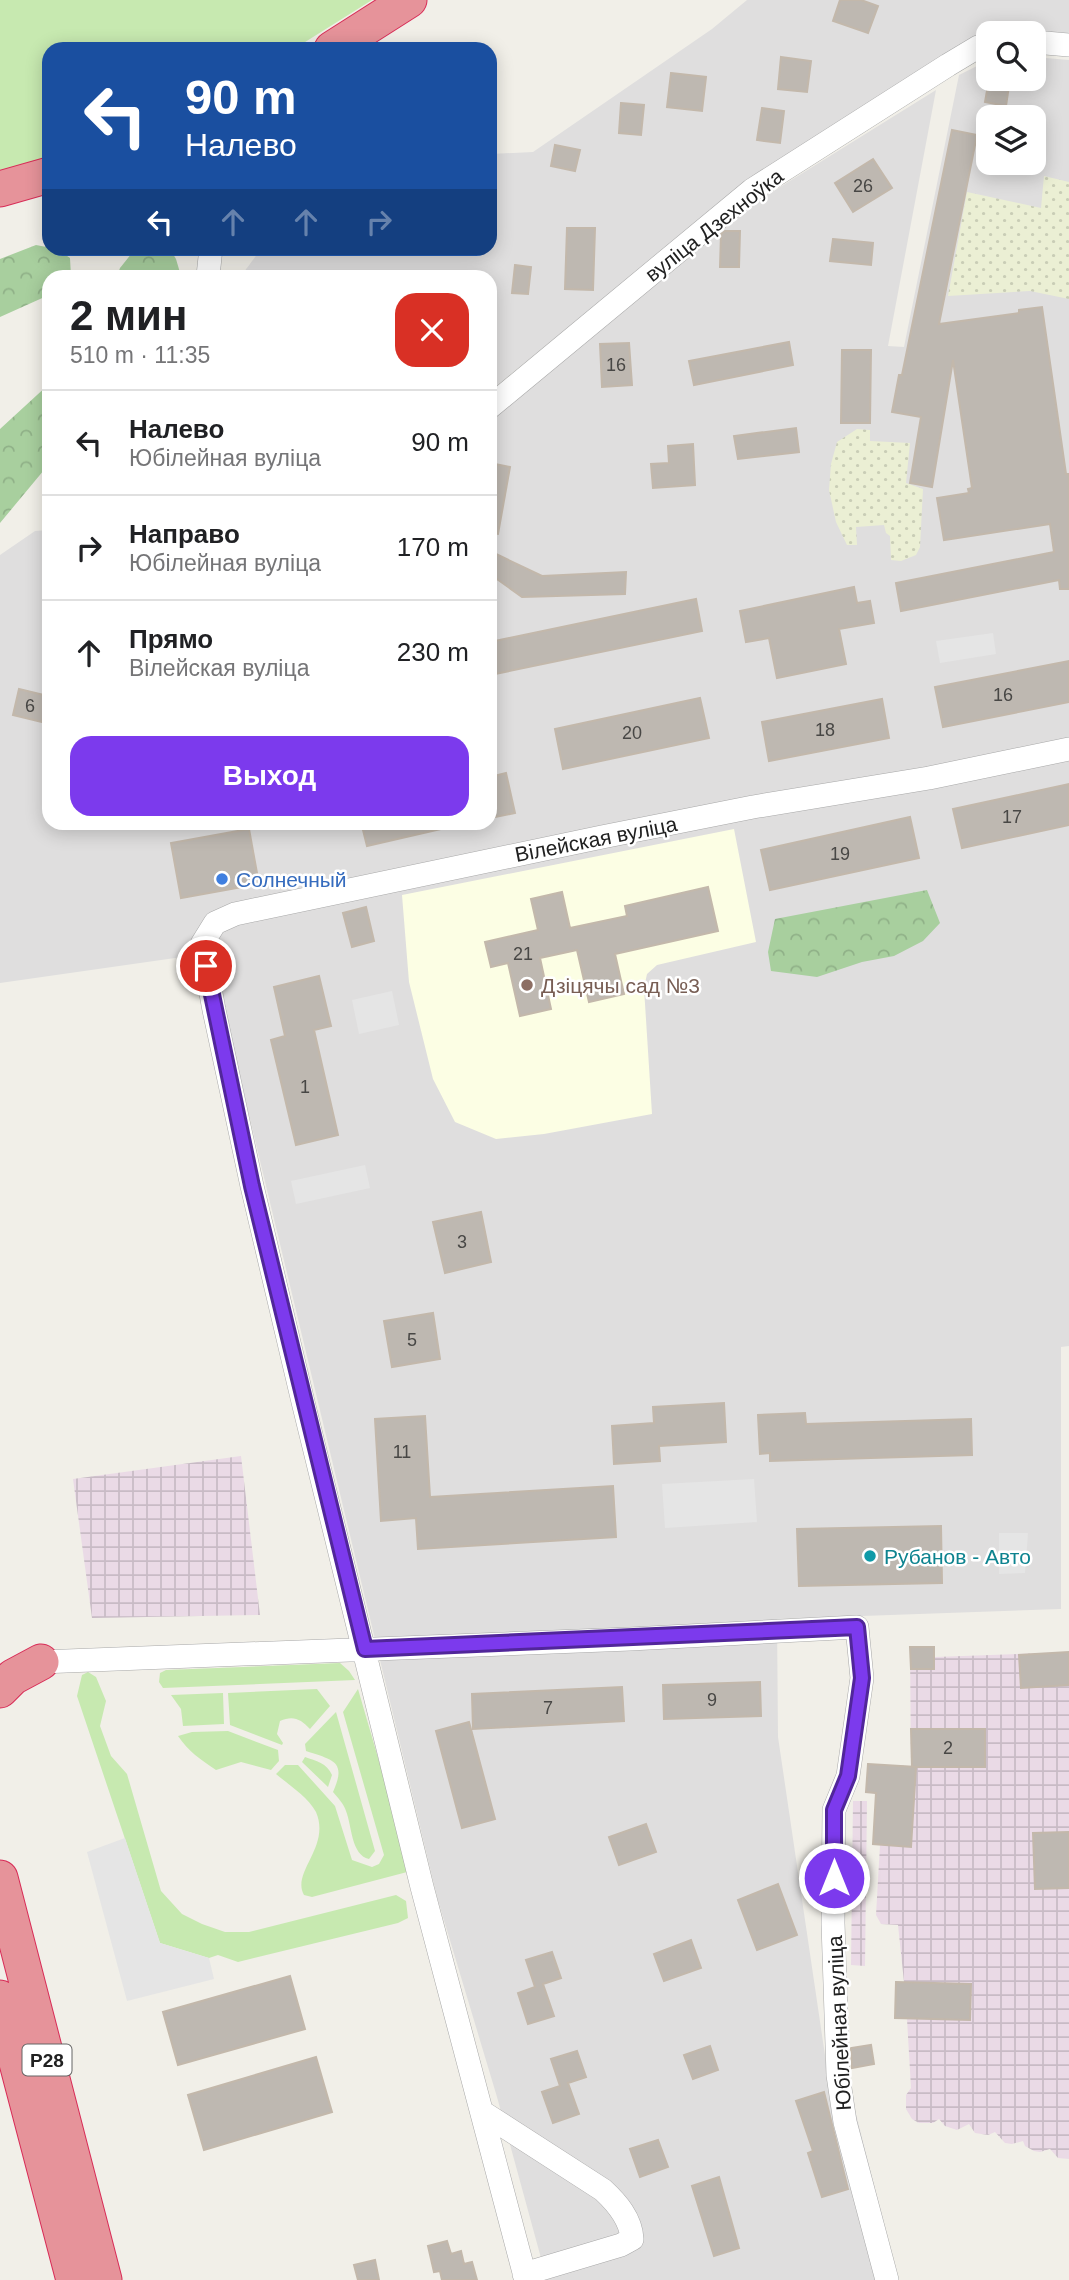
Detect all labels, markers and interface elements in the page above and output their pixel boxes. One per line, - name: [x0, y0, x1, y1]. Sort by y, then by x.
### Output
- map controls: [976, 21, 1046, 175]
- button: search: [976, 21, 1046, 91]
- icon: left: [70, 70, 161, 161]
- text: 90 m: [185, 70, 297, 124]
- button: layers: [976, 105, 1046, 175]
- text: Налево: [185, 127, 297, 163]
- street label: вуліца Дзехноўка: [641, 164, 788, 286]
- house number: 26: [853, 176, 873, 196]
- icon: left: [141, 203, 179, 241]
- icon: ahead: [214, 203, 252, 241]
- icon: ahead: [287, 203, 325, 241]
- icon: right: [360, 203, 398, 241]
- text: 2 мин: [70, 292, 187, 339]
- button: close: [395, 293, 469, 367]
- text: 510 m · 11:35: [70, 342, 210, 368]
- house number: 16: [606, 355, 626, 375]
- text: Налево: [129, 414, 224, 444]
- icon: left: [70, 424, 108, 462]
- text: 90 m: [411, 427, 469, 457]
- text: Юбілейная вуліца: [129, 445, 321, 471]
- text: Направо: [129, 519, 240, 549]
- icon: right: [70, 529, 108, 567]
- text: 170 m: [397, 532, 469, 562]
- text: Юбілейная вуліца: [129, 550, 321, 576]
- text: Прямо: [129, 624, 213, 654]
- icon: ahead: [70, 634, 108, 672]
- text: 230 m: [397, 637, 469, 667]
- text: Вілейская вуліца: [129, 655, 309, 681]
- house number: 16: [993, 685, 1013, 705]
- house number: 6: [25, 696, 35, 716]
- house number: 18: [815, 720, 835, 740]
- house number: 20: [622, 723, 642, 743]
- button: Выход: [70, 736, 469, 816]
- house number: 17: [1002, 807, 1022, 827]
- street label: Вілейская вуліца: [513, 812, 679, 866]
- house number: 19: [830, 844, 850, 864]
- place label: Солнечный: [236, 868, 347, 891]
- marker: Солнечный: [214, 871, 230, 887]
- pin: [176, 936, 236, 996]
- house number: 21: [513, 944, 533, 964]
- icon: arrive: [187, 947, 225, 985]
- place label: Дзіцячы сад №3: [541, 974, 700, 997]
- marker: Дзіцячы сад №3: [519, 977, 535, 993]
- house number: 1: [300, 1077, 310, 1097]
- house number: 3: [457, 1232, 467, 1252]
- house number: 5: [407, 1330, 417, 1350]
- house number: 11: [393, 1442, 411, 1462]
- place label: Рубанов - Авто: [884, 1545, 1031, 1568]
- marker: Рубанов - Авто: [862, 1548, 878, 1564]
- house number: 9: [707, 1690, 717, 1710]
- house number: 7: [543, 1698, 553, 1718]
- house number: 2: [943, 1738, 953, 1758]
- position arrow: [797, 1841, 871, 1915]
- street label: Юбілейная вуліца: [823, 1934, 855, 2111]
- road number: Р28: [22, 2044, 72, 2076]

